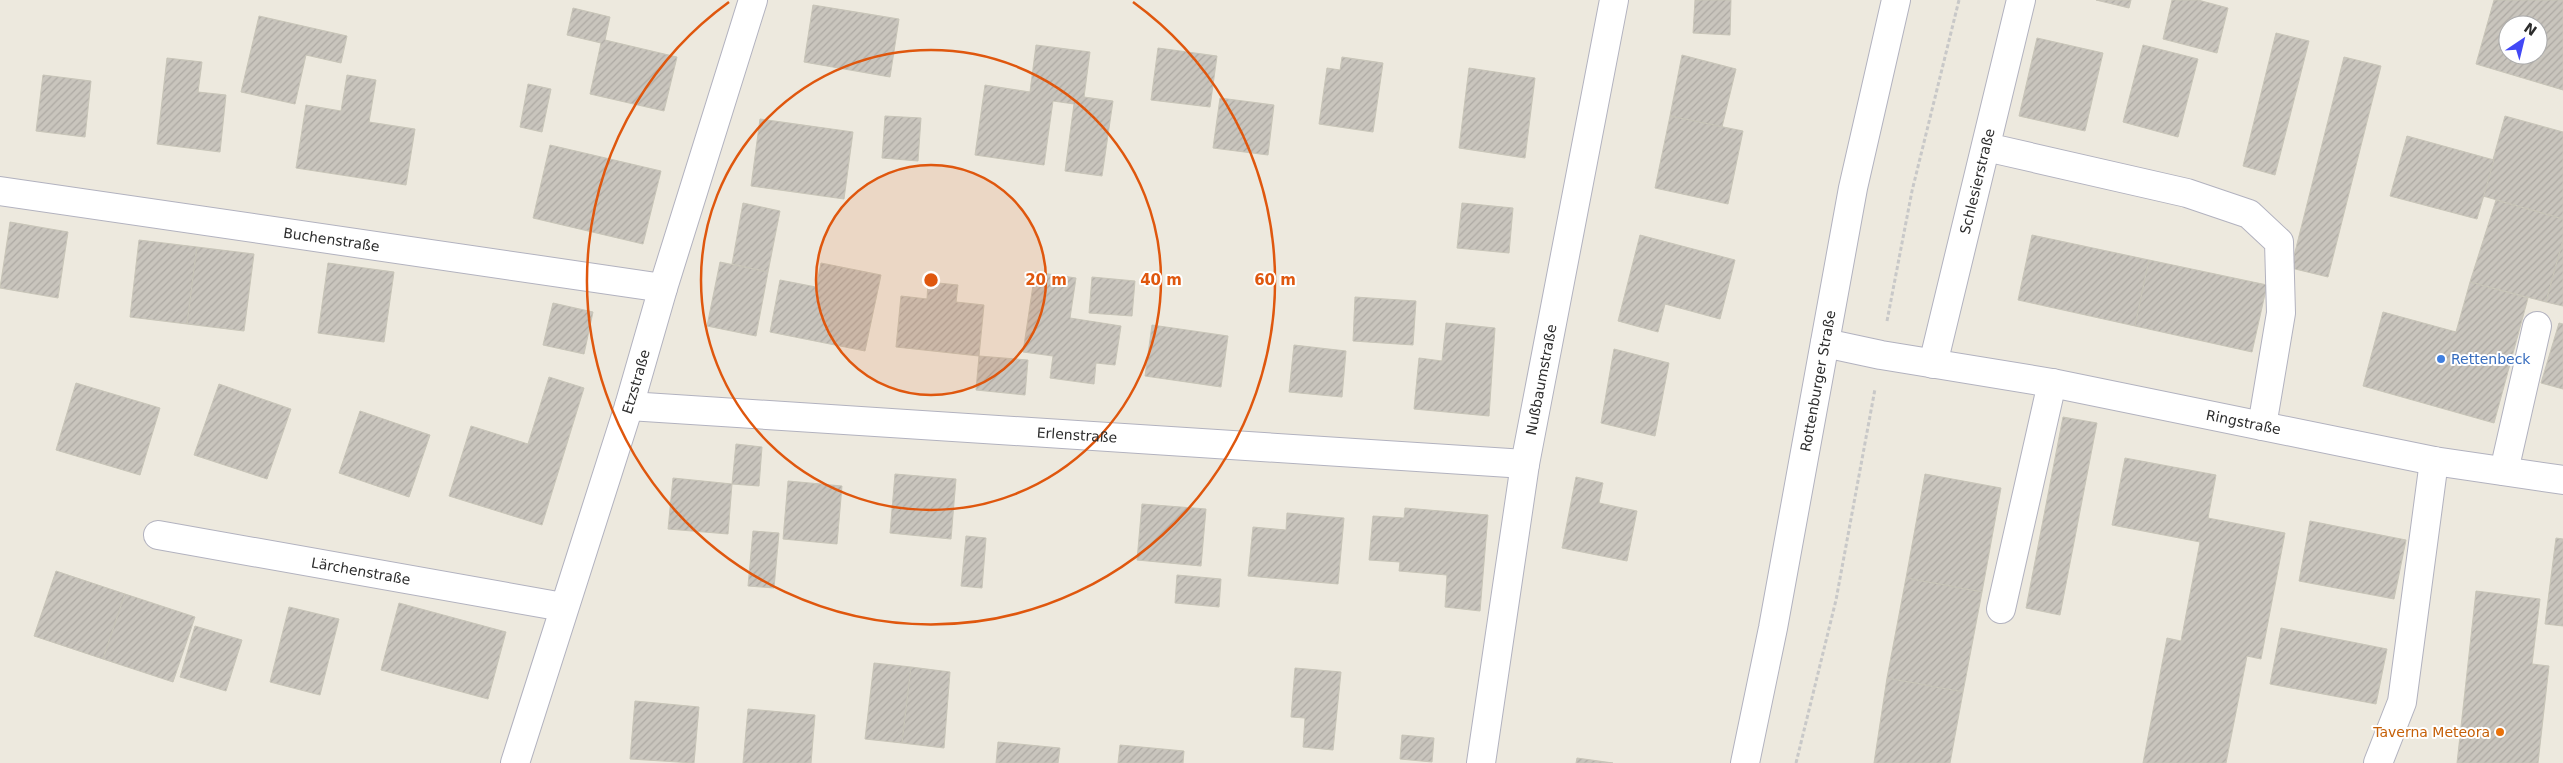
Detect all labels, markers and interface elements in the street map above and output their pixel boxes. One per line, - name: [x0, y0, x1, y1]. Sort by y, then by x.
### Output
- north arrow: [2498, 15, 2548, 65]
- text: N: [2521, 19, 2540, 39]
- street label: Schlesierstraße: [1957, 127, 1998, 236]
- street label: Buchenstraße: [282, 225, 381, 254]
- centre of rings: [922, 271, 940, 289]
- text: 20 m: [1025, 271, 1067, 289]
- text: 40 m: [1140, 271, 1182, 289]
- text: 60 m: [1254, 271, 1296, 289]
- street label: Rottenburger Straße: [1797, 309, 1839, 453]
- street label: Nußbaumstraße: [1523, 323, 1560, 437]
- street label: Etzstraße: [619, 348, 653, 416]
- place label: Rettenbeck: [2451, 351, 2531, 367]
- marker: Rettenbeck: [2435, 353, 2447, 365]
- street label: Ringstraße: [2205, 407, 2282, 438]
- street label: Erlenstraße: [1036, 424, 1118, 446]
- street label: Lärchenstraße: [310, 554, 412, 588]
- place label: Taverna Meteora: [2372, 724, 2490, 740]
- marker: Taverna Meteora: [2494, 726, 2506, 738]

